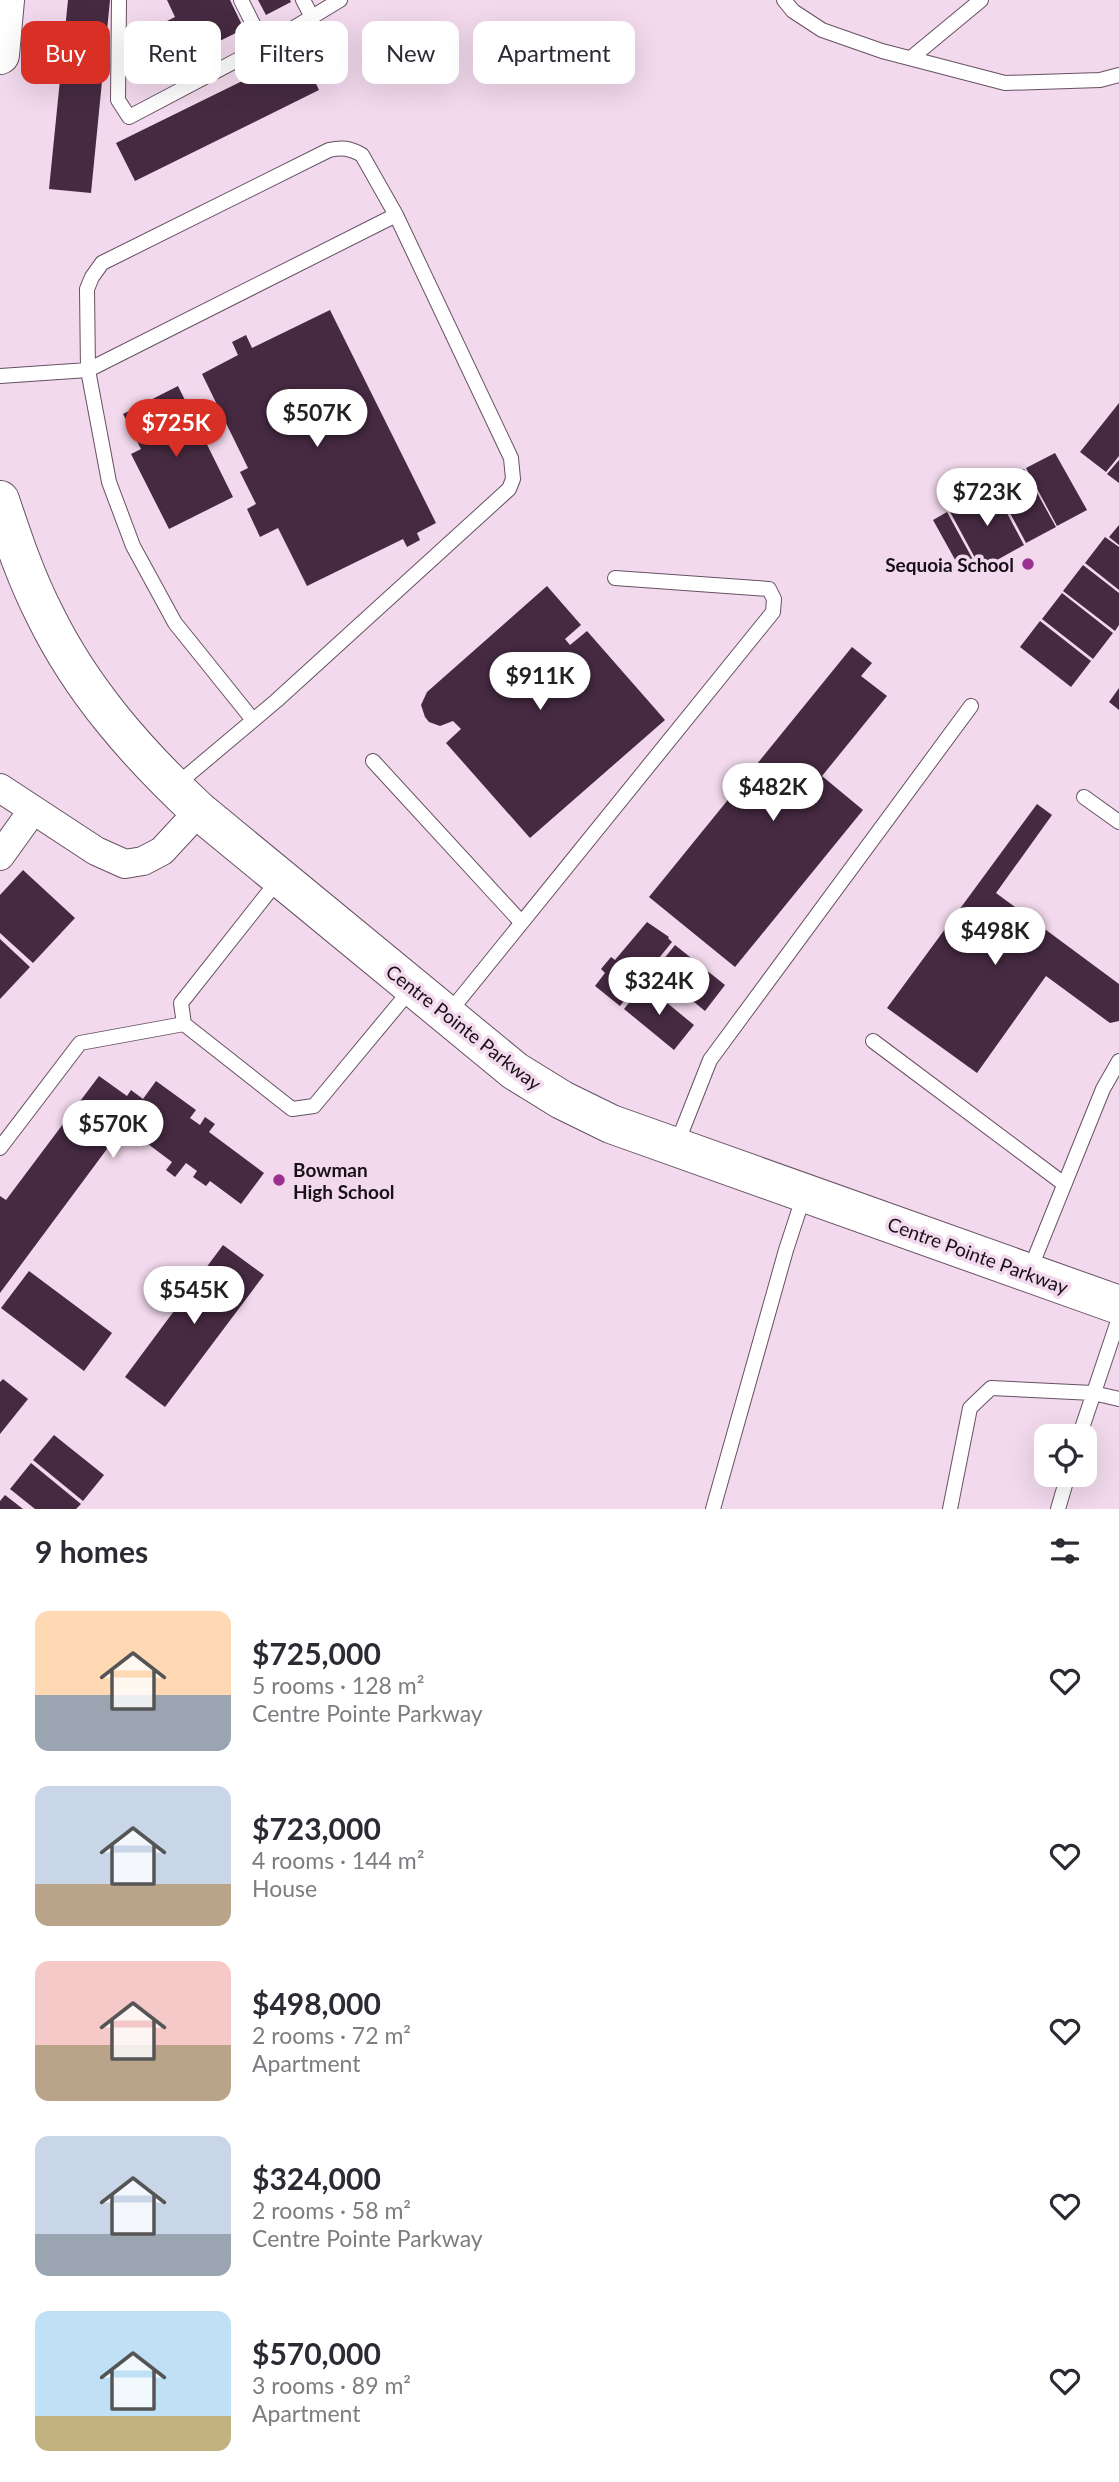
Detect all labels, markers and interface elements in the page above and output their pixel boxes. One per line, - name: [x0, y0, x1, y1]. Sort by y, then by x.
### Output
- chip: Buy: [21, 21, 110, 84]
- chip: Rent: [124, 21, 221, 84]
- chip: Filters: [235, 21, 348, 84]
- chip: New: [362, 21, 459, 84]
- chip: Apartment: [473, 21, 635, 84]
- pin: $507K: [268, 390, 366, 449]
- text: $507K: [282, 398, 352, 426]
- pin: $725K: [127, 400, 225, 459]
- text: $725K: [141, 408, 211, 436]
- pin: $723K: [938, 468, 1036, 528]
- text: $723K: [952, 477, 1022, 505]
- place label: Sequoia School: [885, 553, 1014, 576]
- marker: Sequoia School: [1020, 556, 1036, 572]
- pin: $911K: [491, 652, 589, 712]
- text: $911K: [505, 661, 575, 689]
- pin: $482K: [724, 764, 822, 823]
- text: $482K: [738, 772, 808, 800]
- pin: $498K: [946, 908, 1044, 967]
- text: $498K: [960, 916, 1030, 944]
- pin: $324K: [610, 958, 708, 1017]
- street label: Centre Pointe Parkway: [382, 959, 546, 1095]
- text: $324K: [624, 966, 694, 994]
- pin: $570K: [64, 1100, 162, 1160]
- text: $570K: [78, 1109, 148, 1137]
- place label: Bowman High School: [293, 1158, 395, 1203]
- marker: Bowman High School: [271, 1172, 287, 1188]
- street label: Centre Pointe Parkway: [885, 1212, 1072, 1298]
- pin: $545K: [145, 1266, 243, 1326]
- text: $545K: [159, 1275, 229, 1303]
- map controls: [1034, 1424, 1097, 1487]
- button: locate: [1034, 1424, 1097, 1487]
- icon: filters: [1046, 1532, 1084, 1570]
- text: 9 homes: [35, 1533, 148, 1569]
- text: $725,000: [252, 1635, 381, 1671]
- icon: home: [91, 1639, 175, 1723]
- icon: heart: [1046, 1662, 1084, 1700]
- text: 5 rooms · 128 m²: [252, 1671, 424, 1699]
- text: Centre Pointe Parkway: [252, 1699, 483, 1727]
- text: $723,000: [252, 1810, 381, 1846]
- icon: home: [91, 1814, 175, 1898]
- icon: heart: [1046, 1837, 1084, 1875]
- text: 4 rooms · 144 m²: [252, 1846, 424, 1874]
- text: House: [252, 1874, 317, 1902]
- text: $498,000: [252, 1985, 381, 2021]
- icon: home: [91, 1989, 175, 2073]
- icon: heart: [1046, 2012, 1084, 2050]
- text: 2 rooms · 72 m²: [252, 2021, 411, 2049]
- text: Apartment: [252, 2049, 360, 2077]
- text: $324,000: [252, 2160, 381, 2196]
- icon: home: [91, 2164, 175, 2248]
- icon: heart: [1046, 2187, 1084, 2225]
- text: 2 rooms · 58 m²: [252, 2196, 411, 2224]
- text: Centre Pointe Parkway: [252, 2224, 483, 2252]
- text: $570,000: [252, 2335, 381, 2371]
- icon: home: [91, 2339, 175, 2423]
- icon: heart: [1046, 2362, 1084, 2400]
- text: 3 rooms · 89 m²: [252, 2371, 411, 2399]
- text: Apartment: [252, 2399, 360, 2427]

